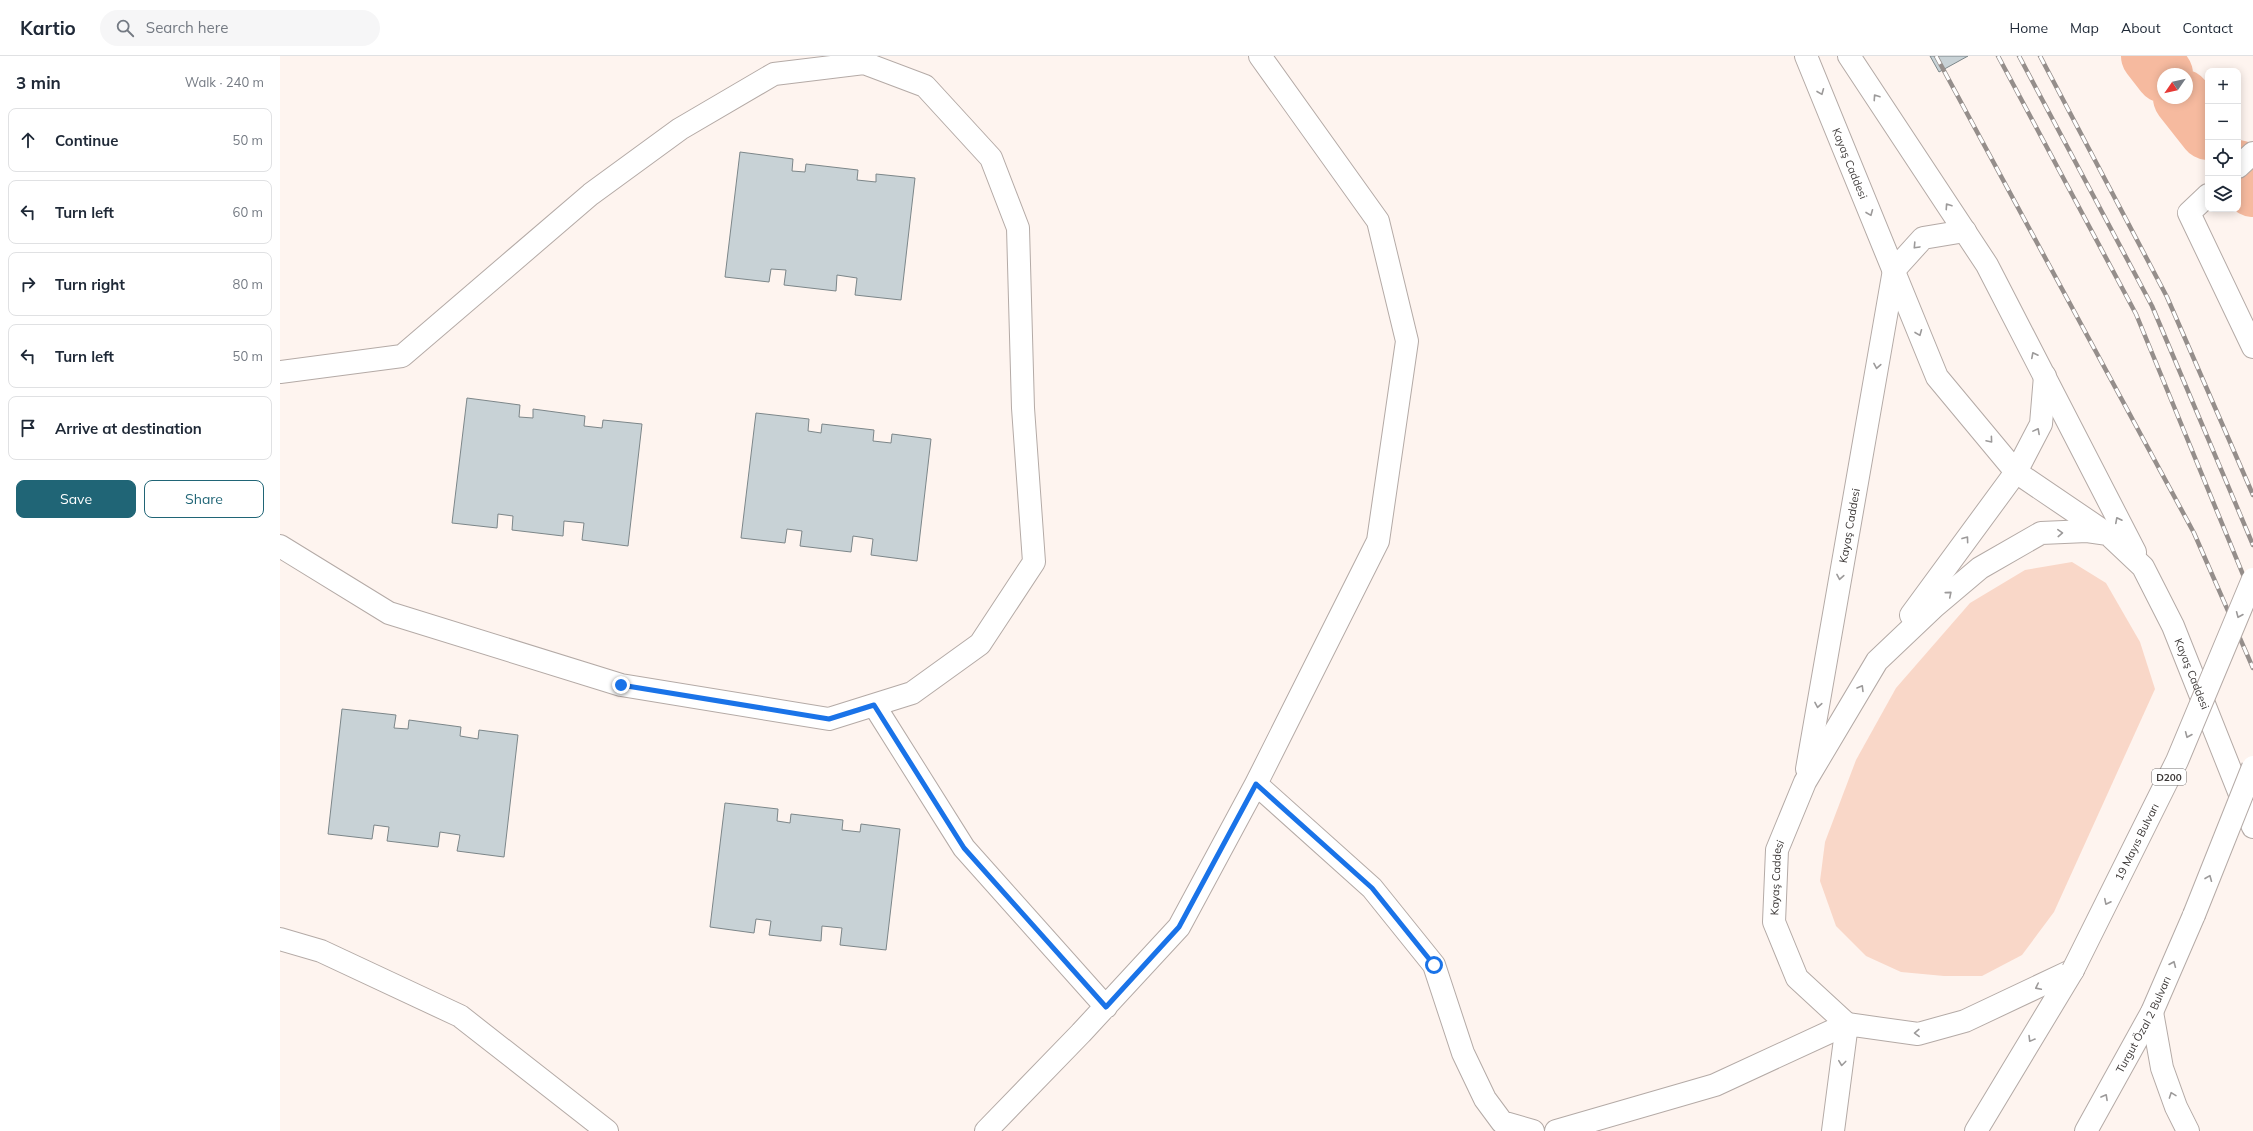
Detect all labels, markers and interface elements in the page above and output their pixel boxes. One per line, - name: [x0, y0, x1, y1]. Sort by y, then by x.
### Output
- search box: [100, 10, 380, 46]
- text: Kartio: [20, 16, 76, 40]
- icon: search: [114, 17, 136, 39]
- text: Search here: [146, 18, 228, 37]
- text: Home: [2009, 19, 2048, 37]
- text: Map: [2070, 19, 2099, 37]
- text: About: [2121, 19, 2161, 37]
- text: Contact: [2183, 19, 2233, 37]
- north arrow: [2157, 68, 2193, 104]
- map controls: [2205, 68, 2241, 212]
- button: +: [2205, 68, 2241, 104]
- text: 3 min: [16, 72, 61, 93]
- text: Walk · 240 m: [185, 74, 264, 90]
- one-way arrow: [1816, 88, 1824, 96]
- one-way arrow: [1874, 95, 1881, 102]
- button: −: [2205, 104, 2241, 140]
- street label: Kayaş Caddesi: [1829, 126, 1871, 201]
- icon: ahead: [17, 129, 39, 151]
- text: Continue: [55, 131, 118, 150]
- text: 50 m: [233, 132, 263, 148]
- button: locate: [2205, 140, 2241, 176]
- button: layers: [2205, 176, 2241, 212]
- icon: left: [17, 201, 39, 223]
- text: Turn left: [55, 203, 114, 222]
- one-way arrow: [1945, 203, 1953, 210]
- text: 60 m: [233, 204, 263, 220]
- one-way arrow: [1865, 208, 1873, 216]
- one-way arrow: [1913, 241, 1921, 249]
- icon: right: [17, 273, 39, 295]
- text: Turn right: [55, 275, 125, 294]
- text: 80 m: [233, 276, 263, 292]
- one-way arrow: [1914, 328, 1922, 336]
- icon: left: [17, 345, 39, 367]
- text: Turn left: [55, 347, 114, 366]
- text: 50 m: [233, 348, 263, 364]
- one-way arrow: [2031, 352, 2038, 359]
- one-way arrow: [1873, 363, 1882, 369]
- icon: arrive: [17, 417, 39, 439]
- text: Arrive at destination: [55, 419, 202, 438]
- one-way arrow: [2033, 428, 2040, 435]
- one-way arrow: [1985, 436, 1992, 443]
- button: Save: [16, 480, 136, 518]
- button: Share: [144, 480, 264, 518]
- street label: Kayaş Caddesi: [1836, 487, 1863, 564]
- one-way arrow: [2116, 517, 2123, 525]
- one-way arrow: [2057, 528, 2063, 537]
- one-way arrow: [1961, 537, 1968, 544]
- one-way arrow: [1837, 574, 1845, 580]
- one-way arrow: [1944, 591, 1951, 598]
- one-way arrow: [2235, 611, 2243, 618]
- street label: Kayaş Caddesi: [2172, 636, 2212, 711]
- route end: [612, 676, 630, 694]
- one-way arrow: [1856, 685, 1863, 692]
- one-way arrow: [1814, 702, 1823, 708]
- one-way arrow: [2185, 730, 2193, 738]
- road number: D200: [2152, 769, 2186, 785]
- street label: 19 Mayıs Bulvarı: [2112, 801, 2162, 883]
- street label: Kayaş Caddesi: [1767, 838, 1787, 916]
- one-way arrow: [2204, 875, 2212, 882]
- one-way arrow: [2104, 898, 2112, 905]
- route start: [1425, 956, 1443, 974]
- one-way arrow: [2168, 960, 2176, 968]
- street label: Turgut Özal 2 Bulvarı: [2113, 974, 2174, 1075]
- one-way arrow: [2035, 982, 2042, 990]
- one-way arrow: [1914, 1029, 1920, 1037]
- one-way arrow: [2028, 1035, 2036, 1042]
- one-way arrow: [1838, 1060, 1847, 1066]
- one-way arrow: [2168, 1092, 2176, 1099]
- one-way arrow: [2100, 1094, 2107, 1101]

